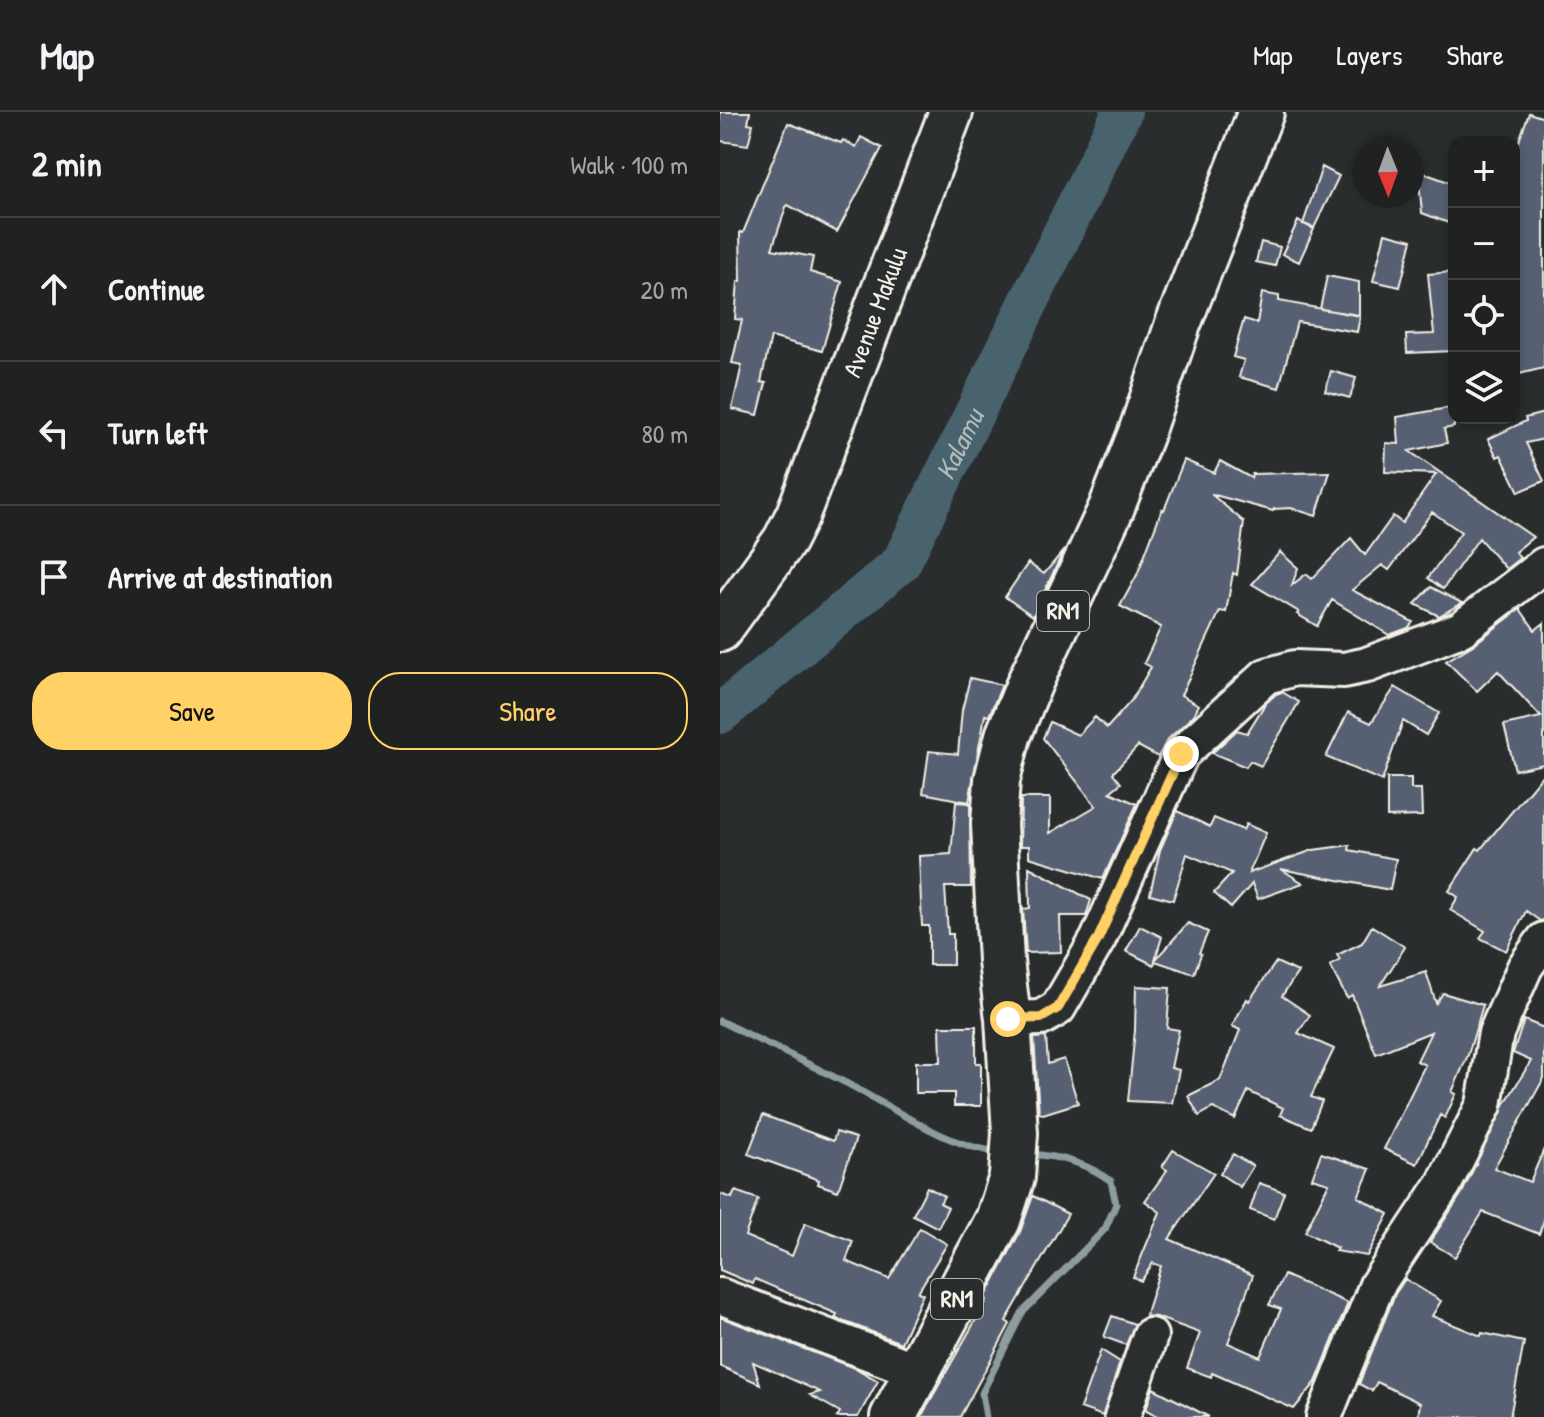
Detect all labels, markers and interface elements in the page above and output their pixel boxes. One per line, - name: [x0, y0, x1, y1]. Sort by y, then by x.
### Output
- text: Map: [40, 29, 94, 81]
- text: Map: [1253, 36, 1293, 74]
- text: Layers: [1337, 36, 1402, 74]
- text: Share: [1446, 36, 1504, 74]
- north arrow: [1352, 136, 1424, 208]
- map controls: [1448, 136, 1520, 424]
- button: +: [1448, 136, 1520, 208]
- text: 2 min: [32, 141, 102, 187]
- text: Walk · 100 m: [571, 147, 688, 182]
- button: −: [1448, 208, 1520, 280]
- street label: Avenue Makulu: [834, 242, 915, 382]
- icon: ahead: [32, 267, 76, 311]
- text: Continue: [108, 269, 205, 309]
- text: 20 m: [641, 272, 688, 307]
- button: locate: [1448, 280, 1520, 352]
- button: layers: [1448, 352, 1520, 424]
- water label: Kalamu: [926, 400, 994, 486]
- icon: left: [32, 411, 76, 455]
- text: Turn left: [108, 413, 207, 453]
- text: 80 m: [641, 416, 688, 451]
- icon: arrive: [32, 555, 76, 599]
- text: Arrive at destination: [108, 557, 333, 597]
- road number: RN1: [1037, 591, 1089, 631]
- button: Save: [32, 672, 352, 750]
- button: Share: [368, 672, 688, 750]
- route end: [1163, 736, 1199, 772]
- route start: [990, 1001, 1026, 1037]
- road number: RN1: [931, 1279, 983, 1319]

